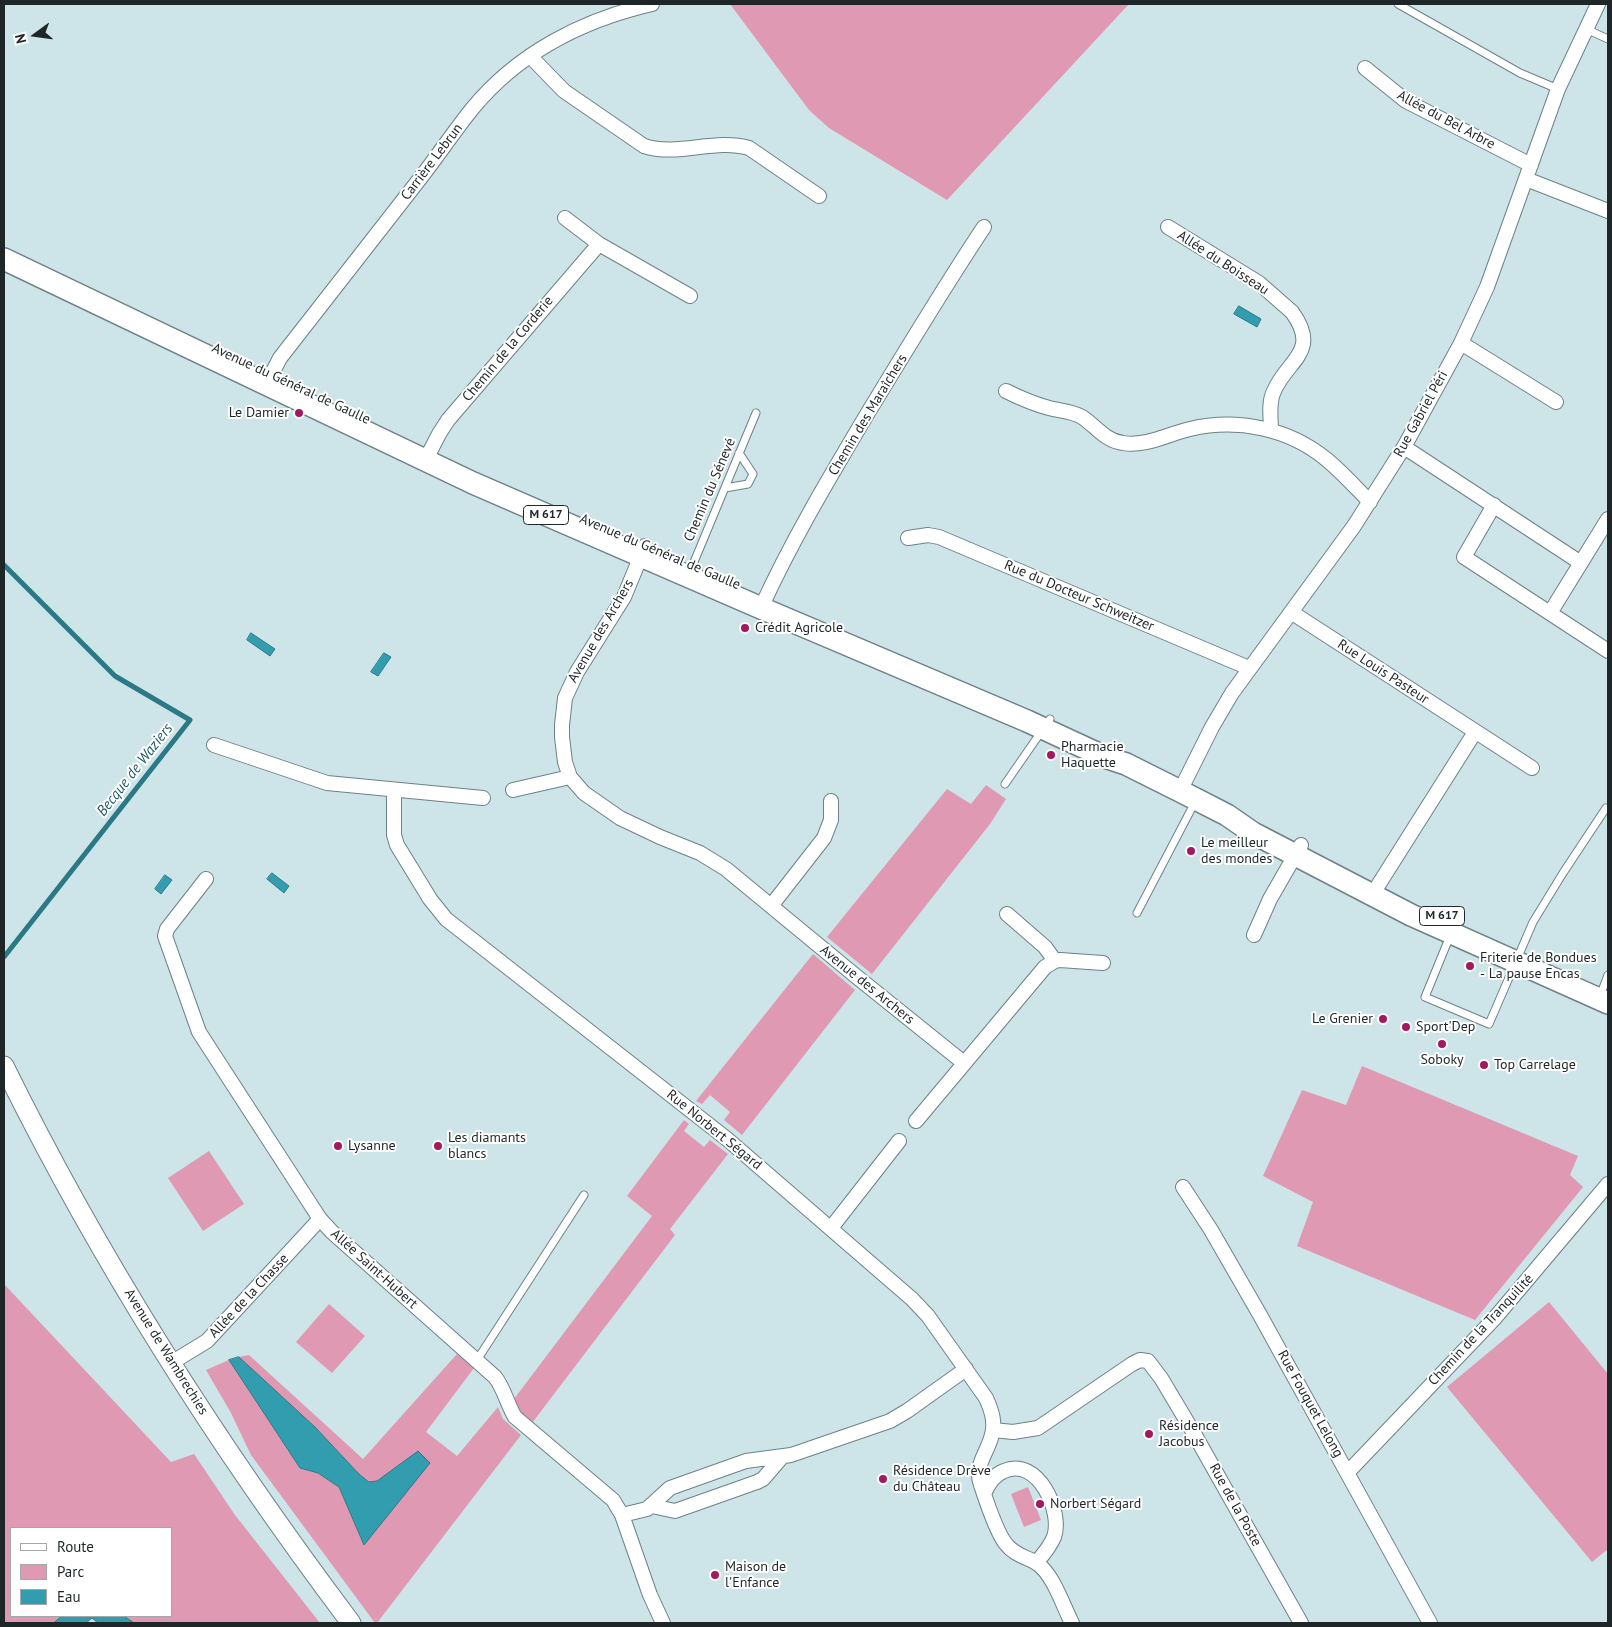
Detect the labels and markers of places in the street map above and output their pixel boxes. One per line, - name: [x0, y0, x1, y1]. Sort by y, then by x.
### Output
- place label: Le Damier: [229, 405, 289, 421]
- marker: Le Damier: [293, 407, 305, 419]
- place label: Crédit Agricole: [755, 620, 843, 636]
- marker: Crédit Agricole: [739, 622, 751, 634]
- place label: Pharmacie Haquette: [1061, 739, 1124, 772]
- marker: Pharmacie Haquette: [1045, 749, 1057, 761]
- place label: Le meilleur des mondes: [1201, 835, 1272, 868]
- marker: Le meilleur des mondes: [1185, 845, 1197, 857]
- place label: Friterie de Bondues - La pause Encas: [1480, 950, 1597, 982]
- marker: Friterie de Bondues - La pause Encas: [1464, 960, 1476, 972]
- place label: Le Grenier: [1312, 1011, 1373, 1027]
- marker: Le Grenier: [1377, 1013, 1389, 1025]
- place label: Sport'Dep: [1416, 1019, 1475, 1035]
- marker: Sport'Dep: [1400, 1021, 1412, 1033]
- marker: Soboky: [1436, 1038, 1448, 1050]
- place label: Soboky: [1420, 1052, 1464, 1068]
- place label: Top Carrelage: [1494, 1057, 1576, 1073]
- marker: Top Carrelage: [1478, 1059, 1490, 1071]
- place label: Les diamants blancs: [448, 1130, 526, 1162]
- place label: Lysanne: [348, 1138, 396, 1154]
- marker: Lysanne: [332, 1140, 344, 1152]
- marker: Les diamants blancs: [432, 1140, 444, 1152]
- place label: Résidence Jacobus: [1159, 1418, 1219, 1450]
- marker: Résidence Jacobus: [1143, 1428, 1155, 1440]
- place label: Résidence Drève du Château: [893, 1463, 991, 1495]
- marker: Résidence Drève du Château: [877, 1473, 889, 1485]
- place label: Norbert Ségard: [1050, 1496, 1141, 1512]
- marker: Norbert Ségard: [1034, 1498, 1046, 1510]
- place label: Maison de l'Enfance: [725, 1559, 786, 1591]
- marker: Maison de l'Enfance: [709, 1569, 721, 1581]

